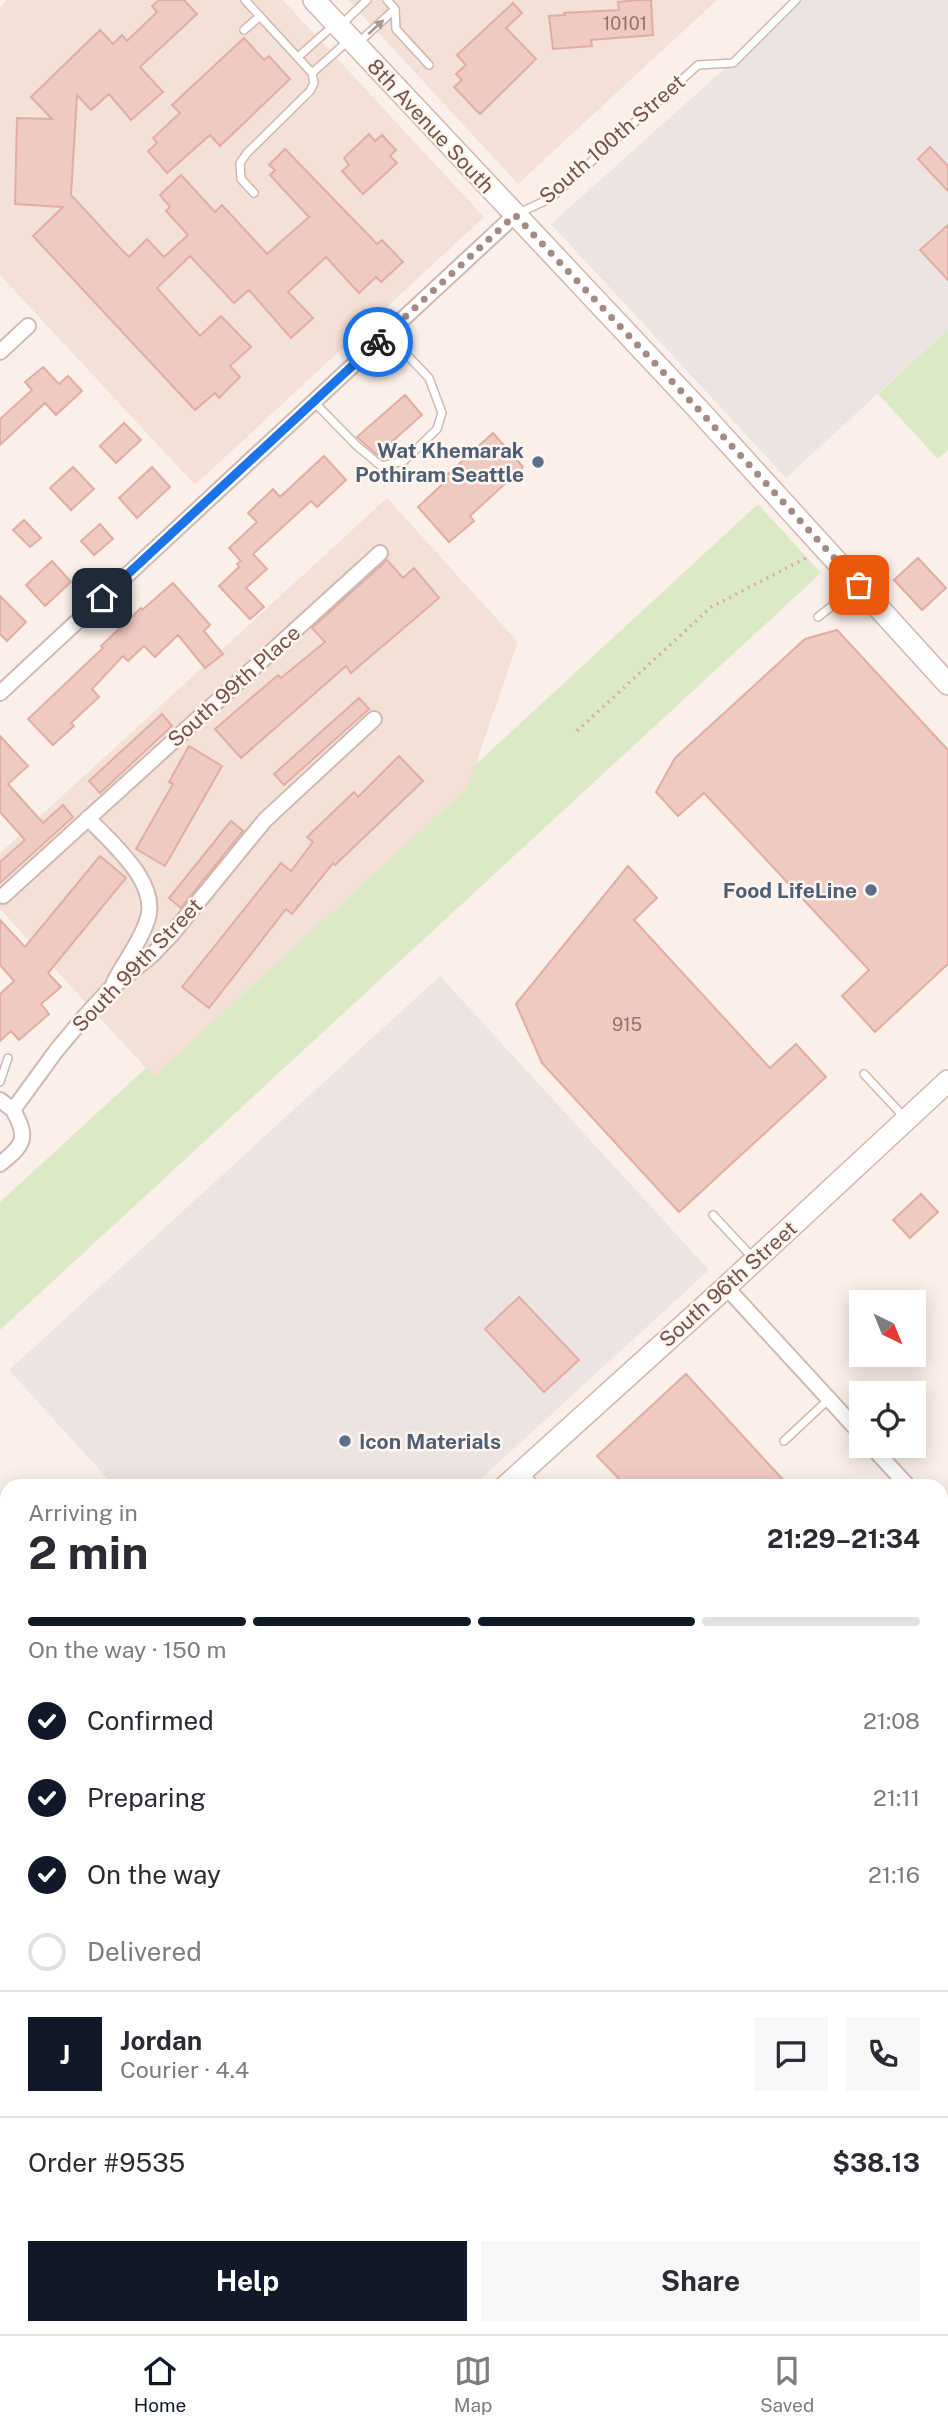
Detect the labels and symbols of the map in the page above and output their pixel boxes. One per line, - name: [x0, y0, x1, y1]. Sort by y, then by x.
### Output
- house number: 10101: [603, 13, 647, 34]
- one-way arrow: [367, 19, 385, 35]
- street label: 8th Avenue South: [362, 54, 500, 198]
- street label: South 100th Street: [534, 69, 690, 209]
- courier: [343, 307, 413, 377]
- place label: Wat Khemarak Pothiram Seattle: [355, 438, 524, 487]
- marker: Wat Khemarak Pothiram Seattle: [530, 454, 546, 470]
- pin: [829, 555, 889, 615]
- pin: [72, 568, 132, 628]
- street label: South 99th Place: [163, 620, 305, 752]
- place label: Food LifeLine: [723, 878, 857, 903]
- marker: Food LifeLine: [863, 882, 879, 898]
- street label: South 99th Street: [67, 893, 207, 1037]
- house number: 915: [612, 1014, 642, 1035]
- street label: South 96th Street: [654, 1216, 802, 1352]
- north arrow: [849, 1290, 926, 1367]
- place label: Icon Materials: [359, 1429, 501, 1454]
- marker: Icon Materials: [337, 1433, 353, 1449]

